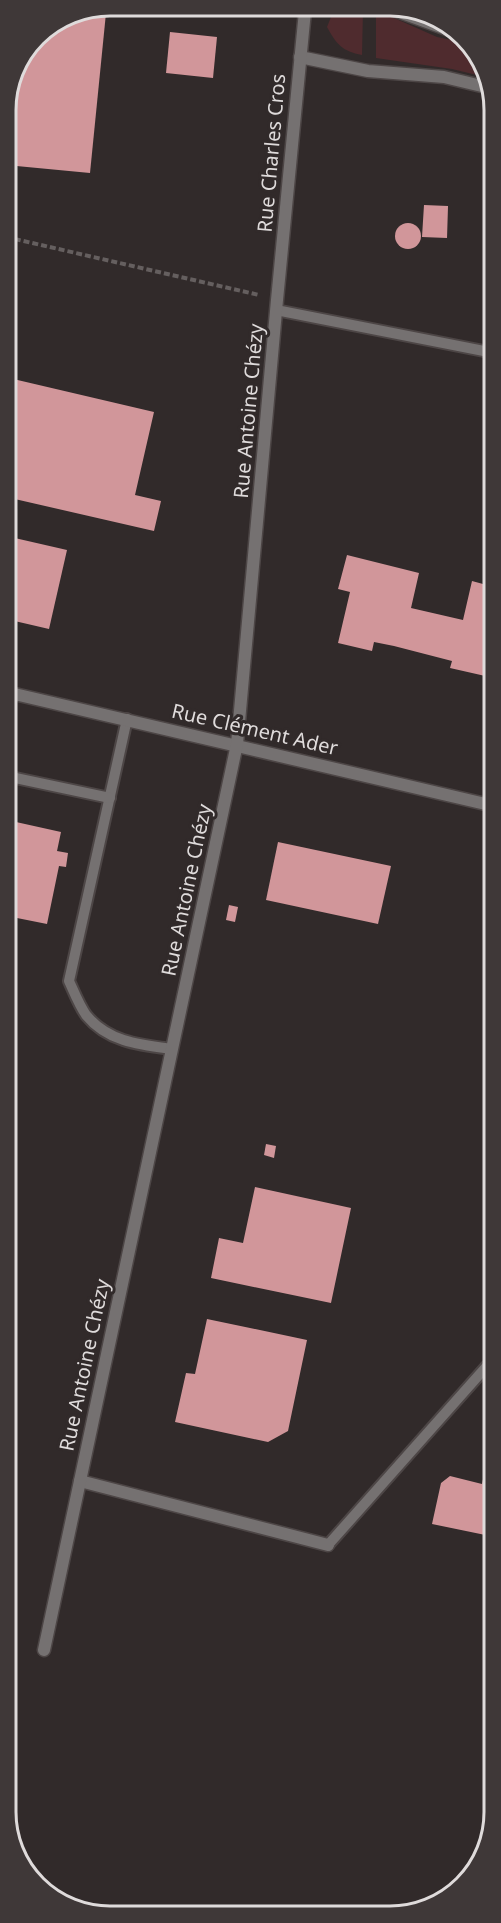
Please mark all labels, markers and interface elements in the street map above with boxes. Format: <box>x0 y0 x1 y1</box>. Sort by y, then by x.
street label: Rue Charles Cros <box>251 73 291 233</box>
street label: Rue Antoine Chézy <box>227 322 269 500</box>
street label: Rue Clément Ader <box>169 697 341 761</box>
street label: Rue Antoine Chézy <box>155 801 218 979</box>
street label: Rue Antoine Chézy <box>53 1276 116 1454</box>

